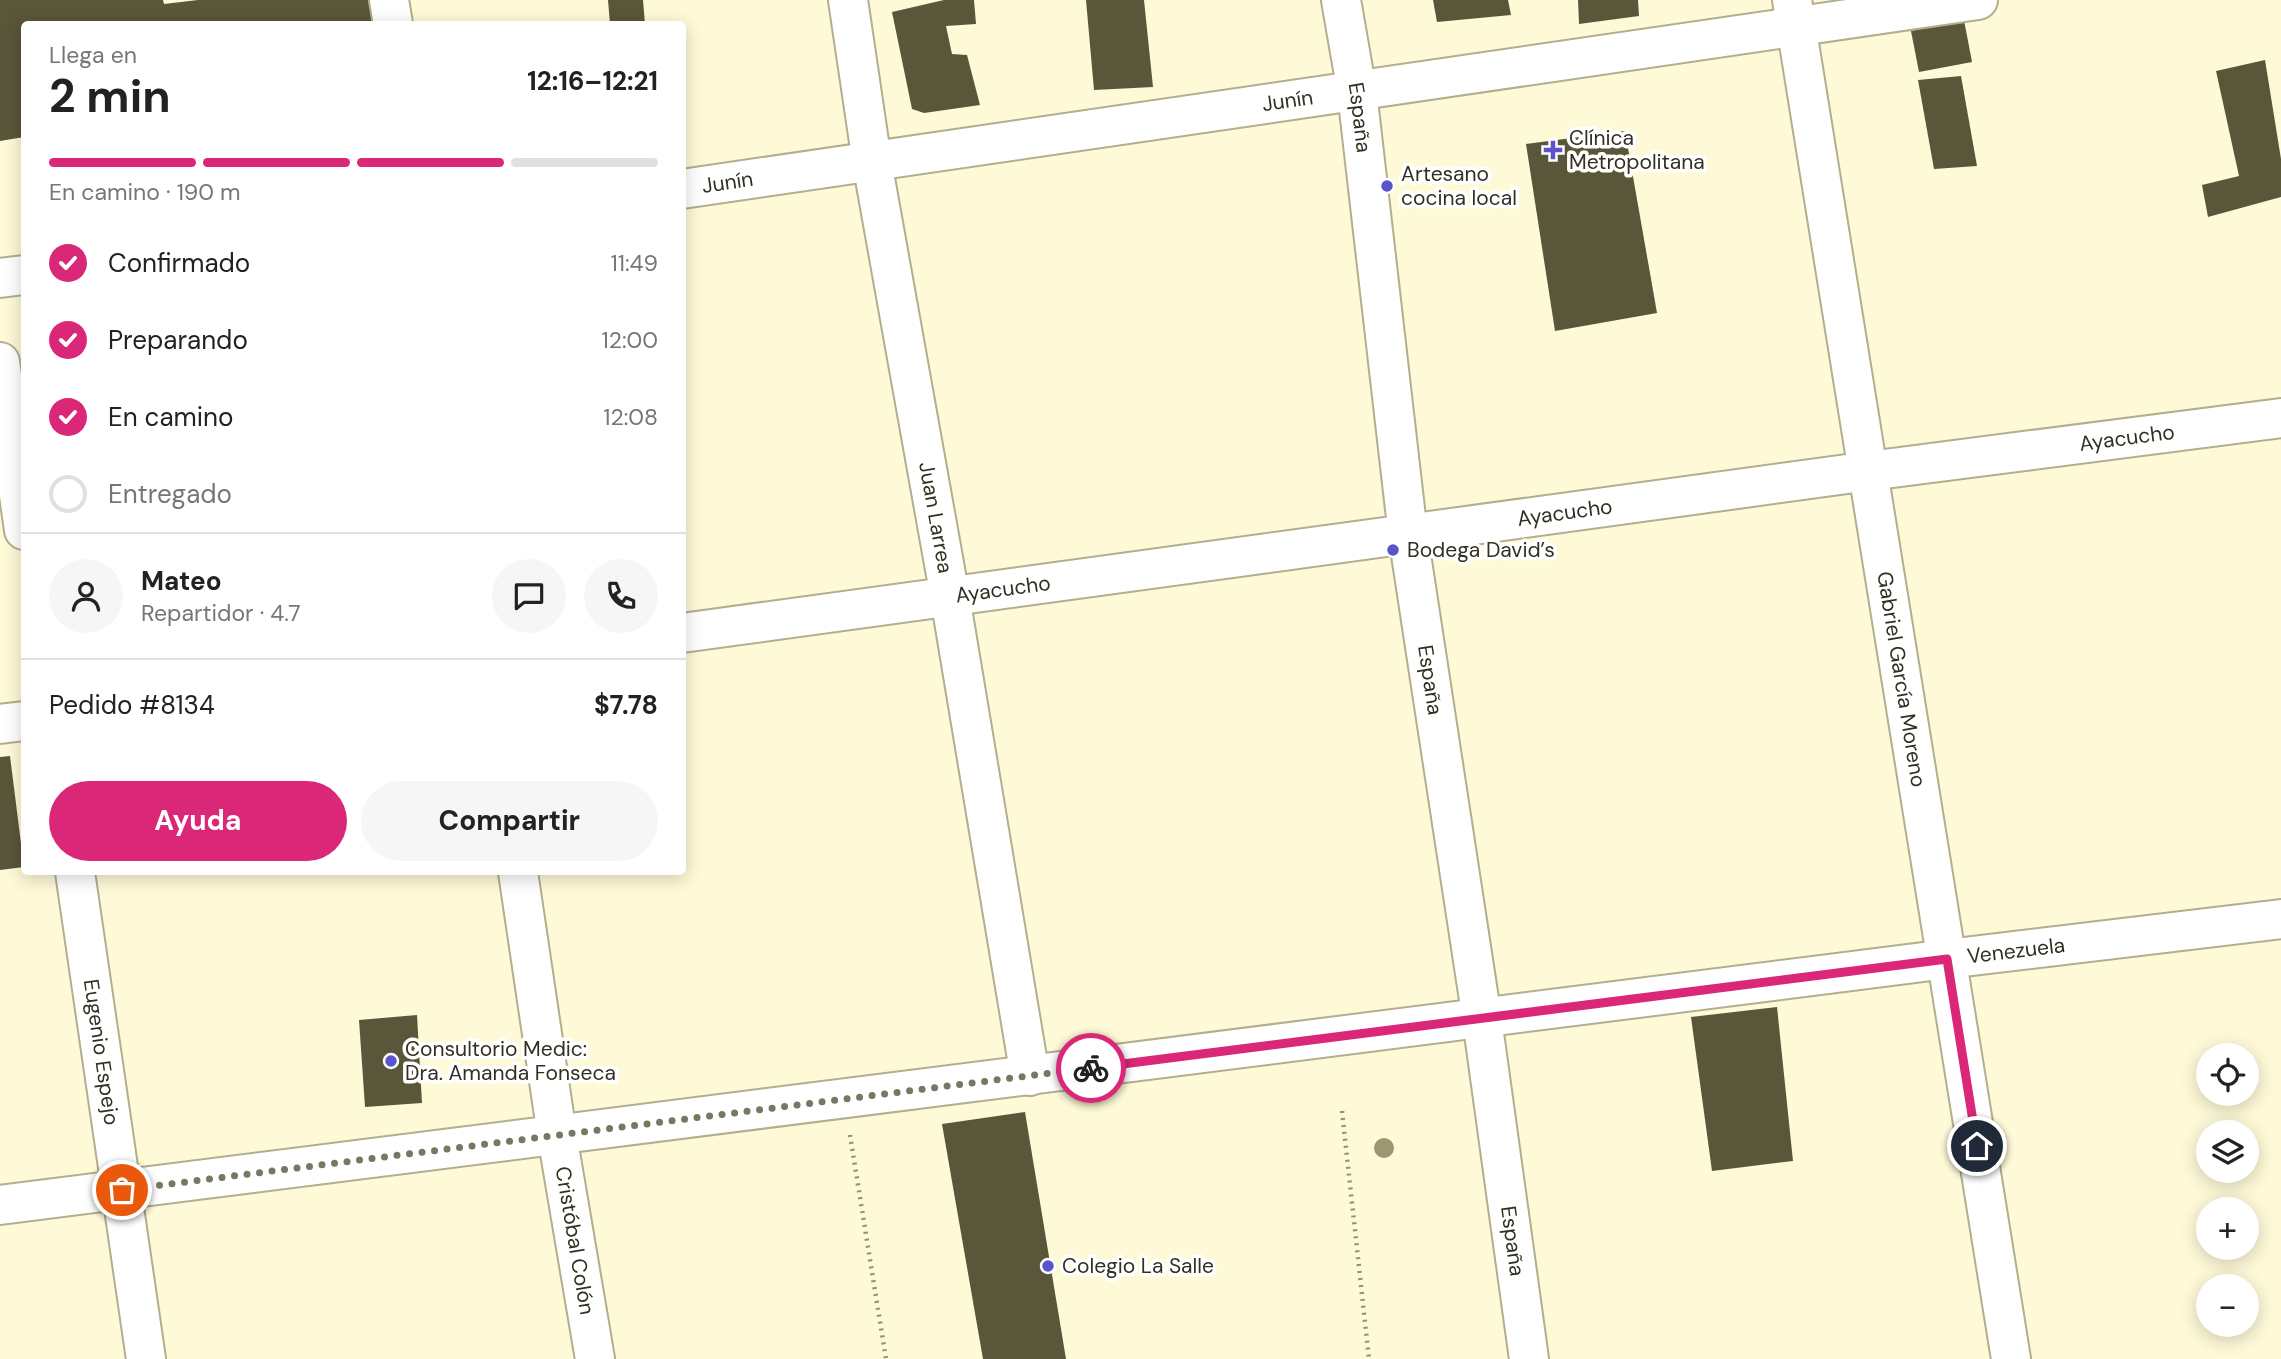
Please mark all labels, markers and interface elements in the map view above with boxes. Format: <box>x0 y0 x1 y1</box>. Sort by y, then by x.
text: Llega en <box>49 40 137 70</box>
text: 12:16–12:21 <box>527 64 658 98</box>
text: 2 min <box>49 66 171 126</box>
street label: España <box>1342 80 1378 154</box>
street label: Junín <box>1260 83 1315 118</box>
place label: Clínica Metropolitana <box>1569 124 1705 176</box>
marker: Clínica Metropolitana <box>1543 140 1563 160</box>
place label: Artesano cocina local <box>1401 160 1517 212</box>
street label: Junín <box>700 165 755 200</box>
text: En camino · 190 m <box>49 177 241 207</box>
marker: Artesano cocina local <box>1379 178 1395 194</box>
icon: check <box>49 244 87 282</box>
text: Confirmado <box>108 246 250 280</box>
text: 11:49 <box>611 248 658 278</box>
icon: check <box>49 321 87 359</box>
text: Preparando <box>108 323 248 357</box>
text: 12:00 <box>601 325 658 355</box>
icon: check <box>49 398 87 436</box>
text: En camino <box>108 400 233 434</box>
text: 12:08 <box>603 402 658 432</box>
street label: Ayacucho <box>2078 418 2176 458</box>
street label: Juan Larrea <box>912 460 959 576</box>
text: Entregado <box>108 477 232 511</box>
street label: Ayacucho <box>1515 492 1614 533</box>
place label: Bodega David’s <box>1407 536 1555 564</box>
marker: Bodega David’s <box>1385 542 1401 558</box>
button: person <box>49 559 123 633</box>
button: chat <box>492 559 566 633</box>
button: phone <box>584 559 658 633</box>
text: Mateo <box>141 564 222 598</box>
street label: Ayacucho <box>954 569 1052 610</box>
street label: Gabriel García Moreno <box>1870 569 1933 789</box>
text: Repartidor · 4.7 <box>141 598 300 628</box>
street label: España <box>1411 643 1449 717</box>
text: Pedido #8134 <box>49 688 215 722</box>
text: $7.78 <box>594 688 658 722</box>
button: Ayuda <box>49 781 347 861</box>
button: Compartir <box>361 781 658 861</box>
street label: Venezuela <box>1966 931 2067 970</box>
street label: Eugenio Espejo <box>77 977 126 1127</box>
courier <box>1056 1033 1126 1103</box>
place label: Consultorio Medic: Dra. Amanda Fonseca <box>405 1035 616 1087</box>
map controls <box>2196 1043 2259 1337</box>
button: locate <box>2196 1043 2259 1106</box>
icon: bike <box>1072 1049 1110 1087</box>
marker: Consultorio Medic: Dra. Amanda Fonseca <box>383 1053 399 1069</box>
pin <box>1947 1116 2007 1176</box>
button: layers <box>2196 1120 2259 1183</box>
icon: home <box>1958 1127 1996 1165</box>
pin <box>92 1160 152 1220</box>
street label: Cristóbal Colón <box>549 1164 601 1317</box>
icon: bag <box>103 1171 141 1209</box>
button: + <box>2196 1197 2259 1260</box>
street label: España <box>1494 1204 1531 1278</box>
place label: Colegio La Salle <box>1062 1252 1214 1280</box>
marker: Colegio La Salle <box>1040 1258 1056 1274</box>
button: − <box>2196 1274 2259 1337</box>

